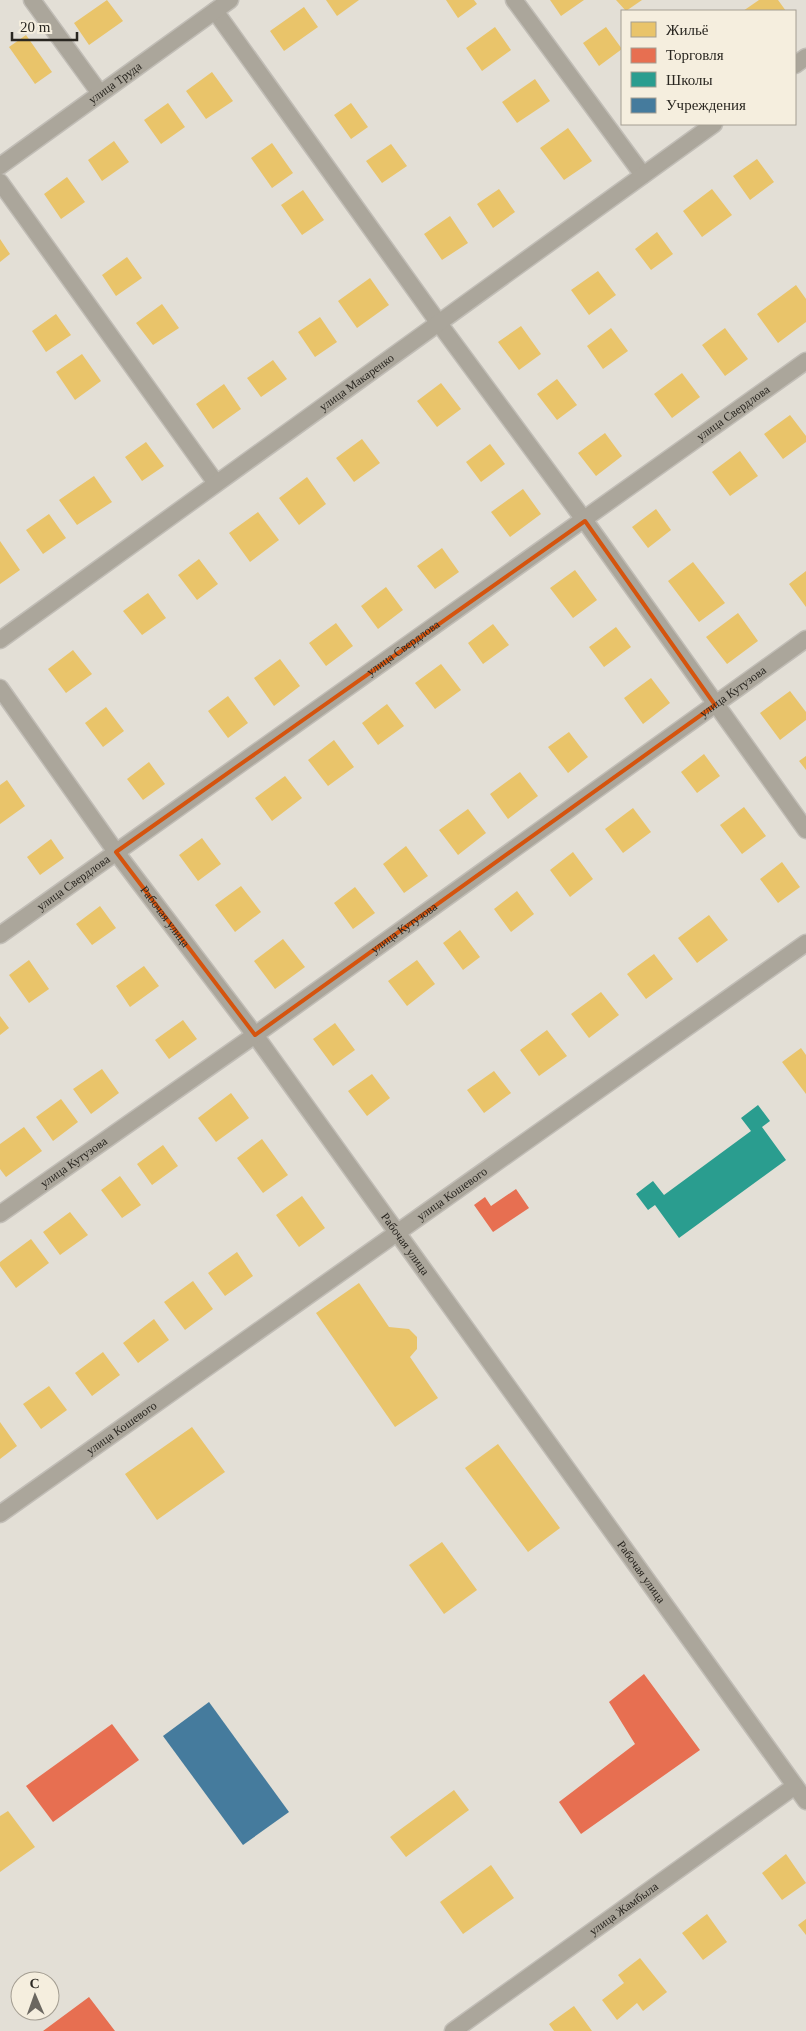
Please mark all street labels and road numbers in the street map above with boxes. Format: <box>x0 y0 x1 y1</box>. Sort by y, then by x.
street label: улица Труда <box>86 59 145 107</box>
street label: улица Макаренко <box>317 351 397 414</box>
street label: улица Свердлова <box>694 382 773 444</box>
street label: улица Свердлова <box>364 617 443 679</box>
street label: улица Кутузова <box>697 663 769 720</box>
street label: улица Свердлова <box>34 852 113 914</box>
street label: Рабочая улица <box>137 883 193 951</box>
street label: улица Кутузова <box>368 899 440 956</box>
street label: улица Кутузова <box>38 1134 110 1191</box>
street label: улица Кошевого <box>414 1164 490 1223</box>
street label: Рабочая улица <box>378 1210 433 1278</box>
street label: улица Кошевого <box>84 1398 159 1458</box>
street label: Рабочая улица <box>614 1538 669 1606</box>
street label: улица Жамбыла <box>586 1879 661 1938</box>

